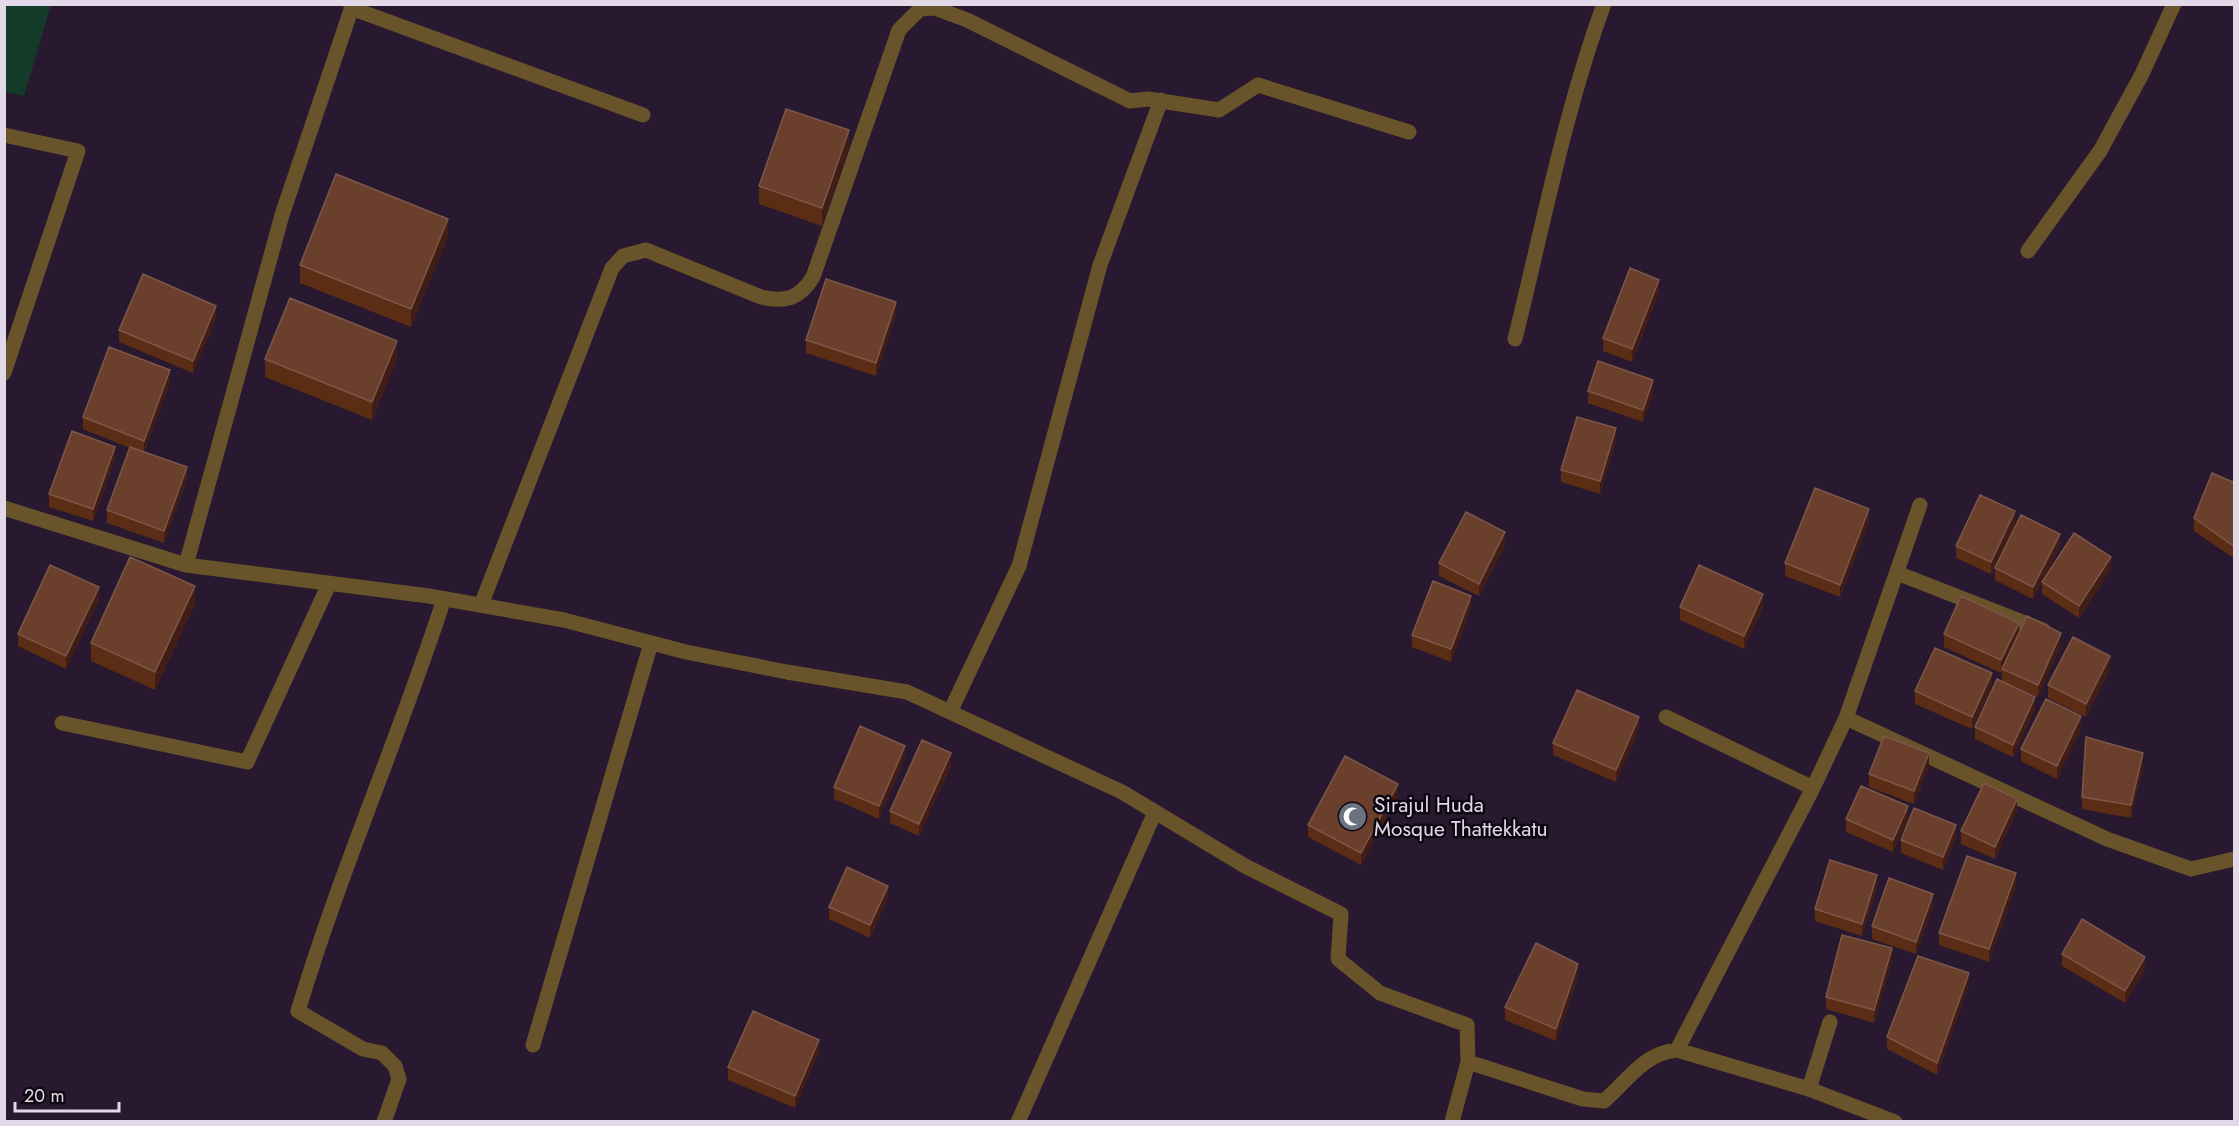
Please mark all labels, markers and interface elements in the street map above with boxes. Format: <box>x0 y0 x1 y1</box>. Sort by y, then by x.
place label: Sirajul Huda Mosque Thattekkatu <box>1374 790 1547 844</box>
mosque icon: Sirajul Huda Mosque Thattekkatu <box>1337 801 1369 833</box>
scale bar <box>15 1075 118 1113</box>
text: 20 m <box>24 1083 64 1109</box>

